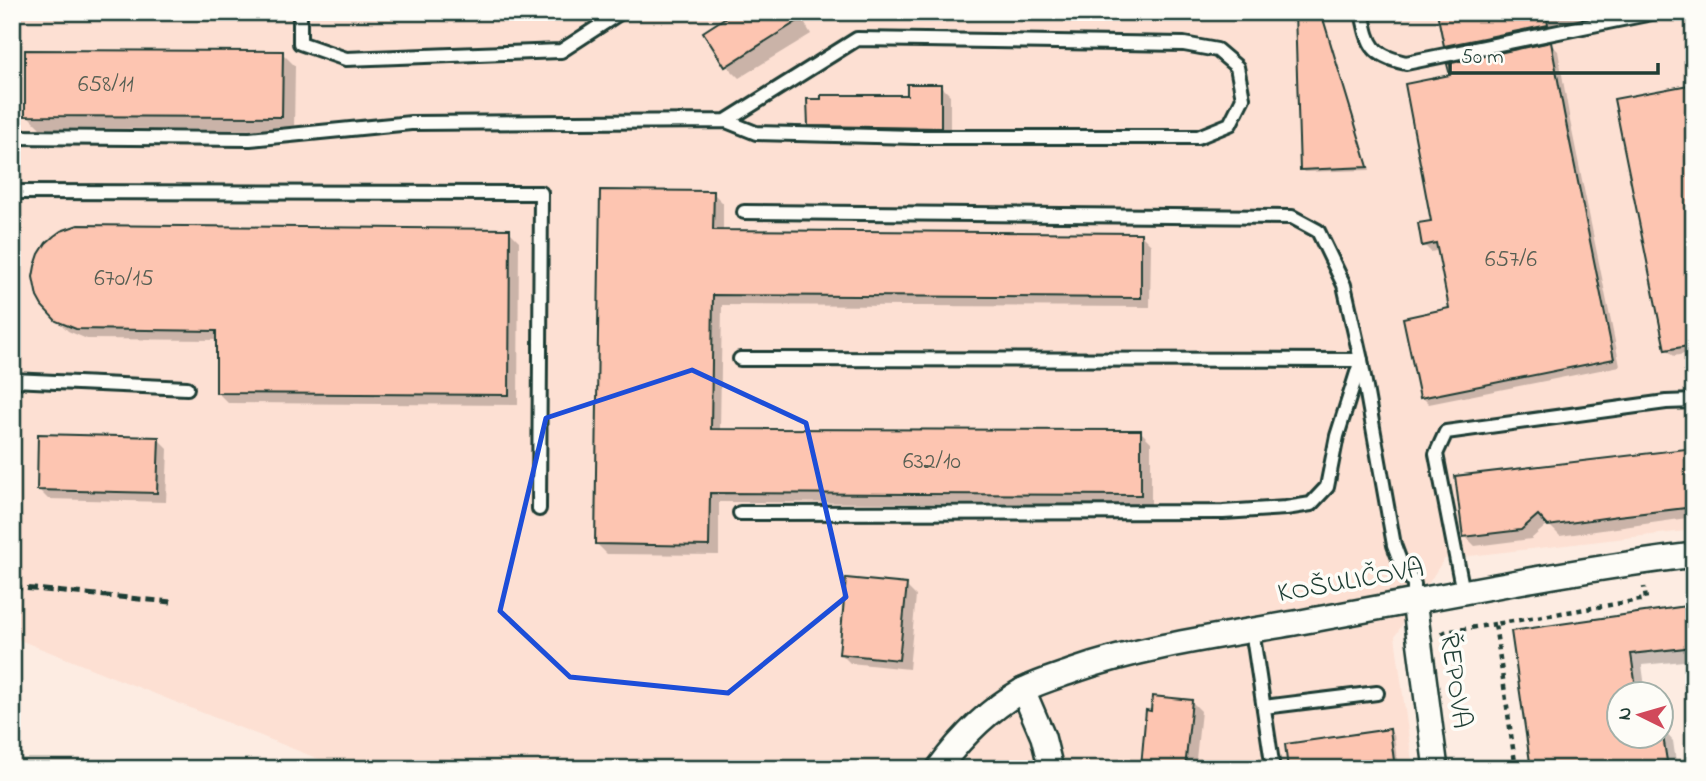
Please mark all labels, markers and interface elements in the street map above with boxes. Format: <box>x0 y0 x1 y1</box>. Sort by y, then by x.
scale bar <box>1450 32 1659 76</box>
text: 50 m <box>1461 43 1504 73</box>
house number: 658/11 <box>78 68 134 103</box>
house number: 657/6 <box>1485 243 1538 278</box>
house number: 670/15 <box>94 262 154 297</box>
house number: 632/10 <box>903 445 961 480</box>
street label: KOŠULIČOVA <box>1275 549 1427 615</box>
street label: ŘEPOVA <box>1427 631 1481 731</box>
north arrow <box>1604 680 1674 750</box>
text: N <box>1612 706 1640 721</box>

